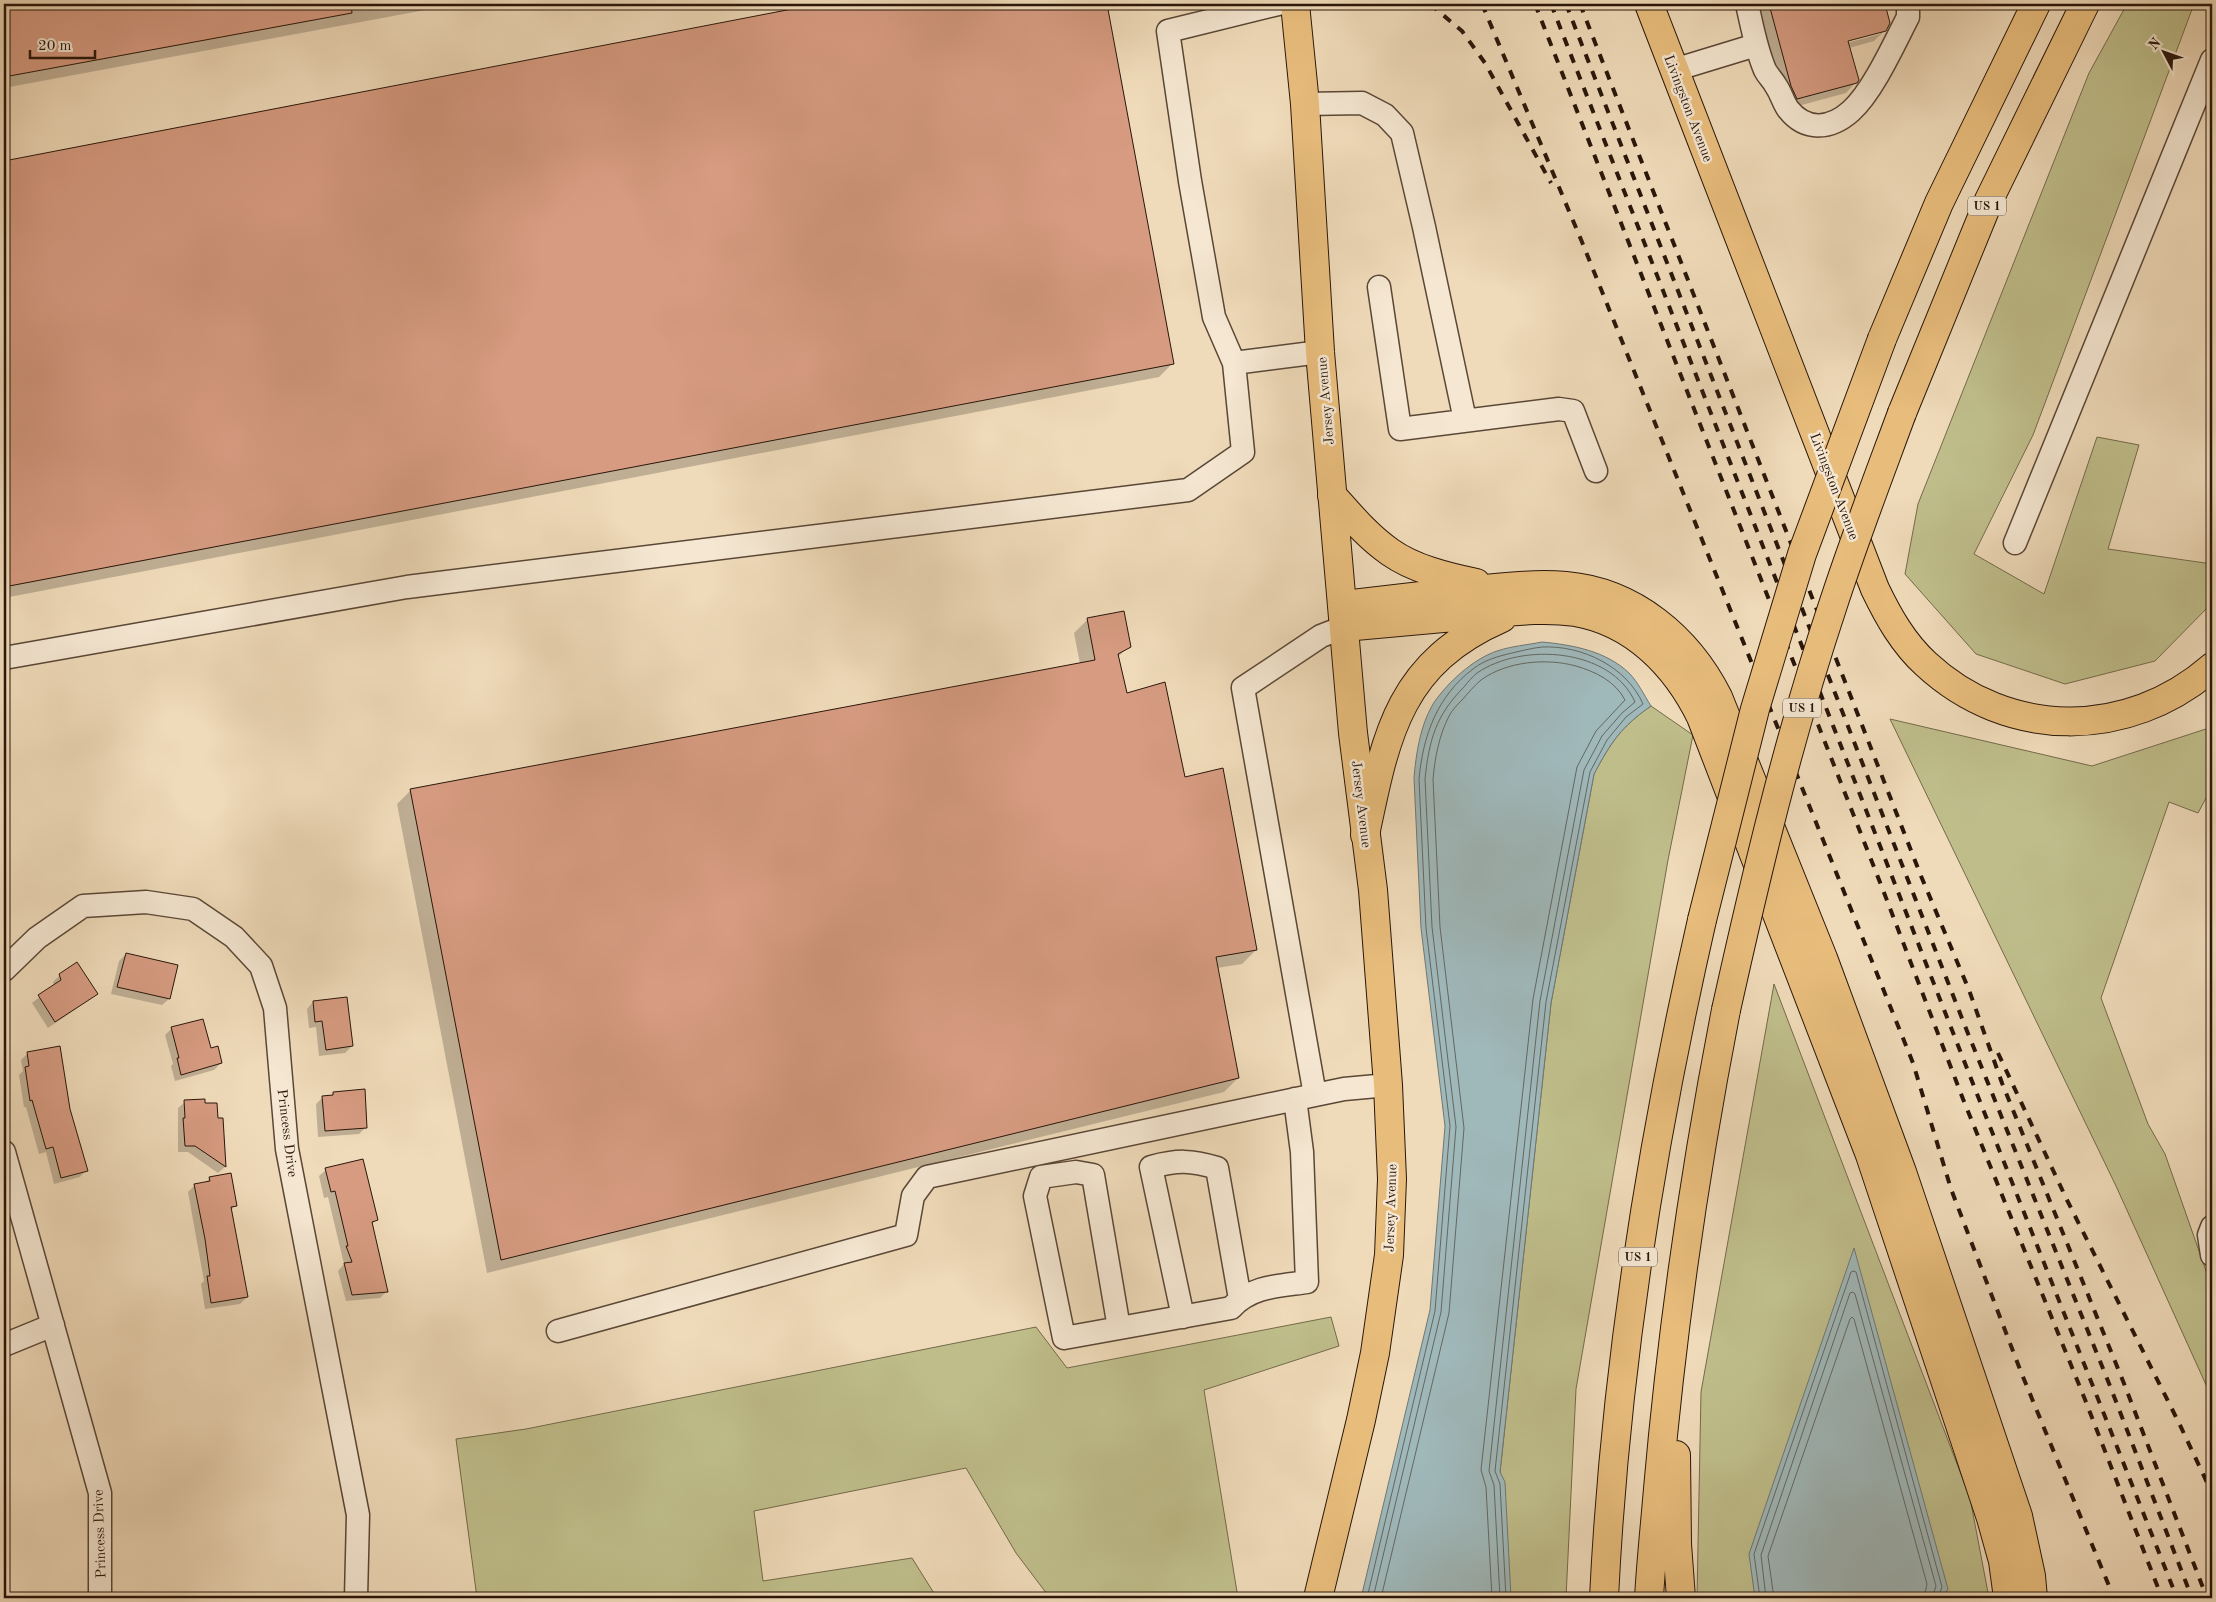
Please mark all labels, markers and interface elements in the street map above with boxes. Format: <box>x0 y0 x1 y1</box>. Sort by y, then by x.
scale bar <box>30 28 95 60</box>
north arrow <box>2138 28 2188 78</box>
text: N <box>2146 35 2164 53</box>
text: 20 m <box>38 39 72 54</box>
street label: Livingston Avenue <box>1661 53 1715 164</box>
road number: US 1 <box>1968 197 2006 216</box>
street label: Jersey Avenue <box>1315 356 1337 445</box>
street label: Livingston Avenue <box>1807 431 1861 542</box>
road number: US 1 <box>1783 698 1821 718</box>
street label: Jersey Avenue <box>1349 760 1373 849</box>
street label: Princess Drive <box>275 1088 299 1178</box>
street label: Jersey Avenue <box>1382 1164 1400 1252</box>
road number: US 1 <box>1619 1248 1657 1266</box>
street label: Princess Drive <box>91 1489 109 1579</box>

